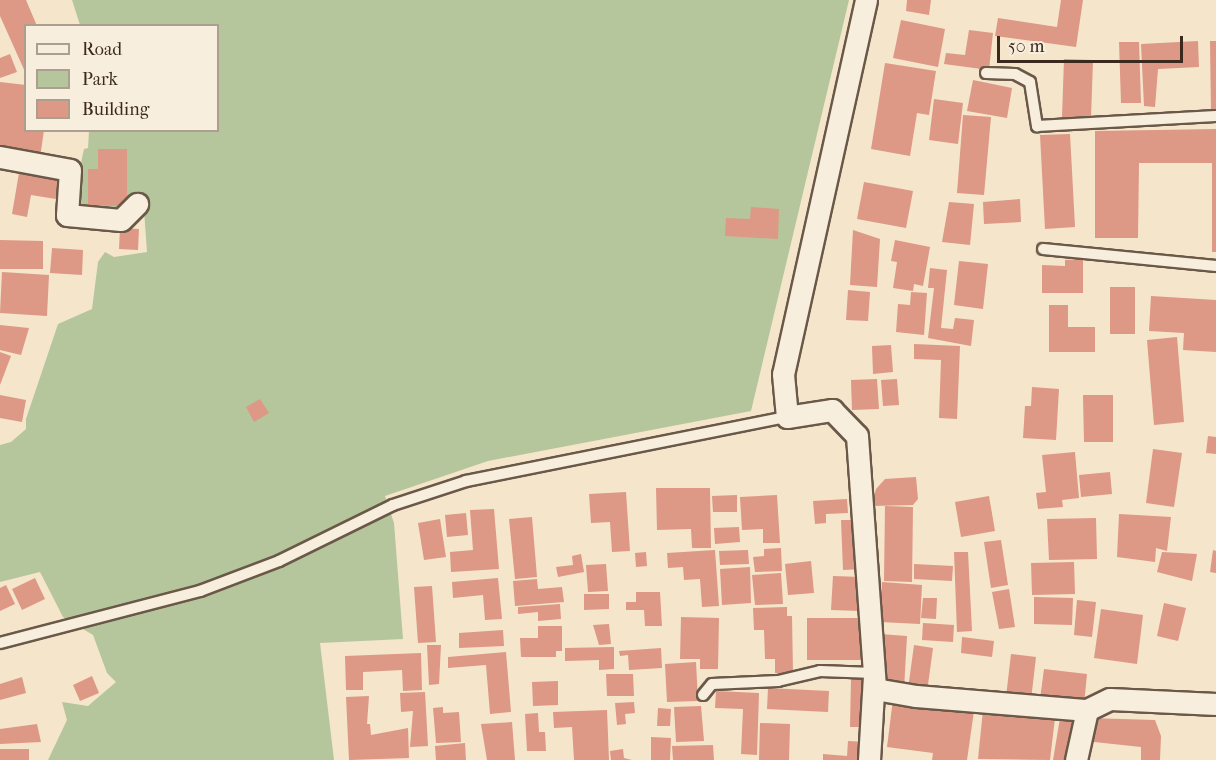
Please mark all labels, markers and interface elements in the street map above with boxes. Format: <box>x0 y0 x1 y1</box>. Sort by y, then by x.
legend <box>24 24 219 132</box>
scale bar <box>1000 24 1186 62</box>
text: 50 m <box>1008 36 1044 57</box>
text: Road <box>82 39 122 60</box>
text: Park <box>82 69 118 90</box>
text: Building <box>82 99 149 120</box>

